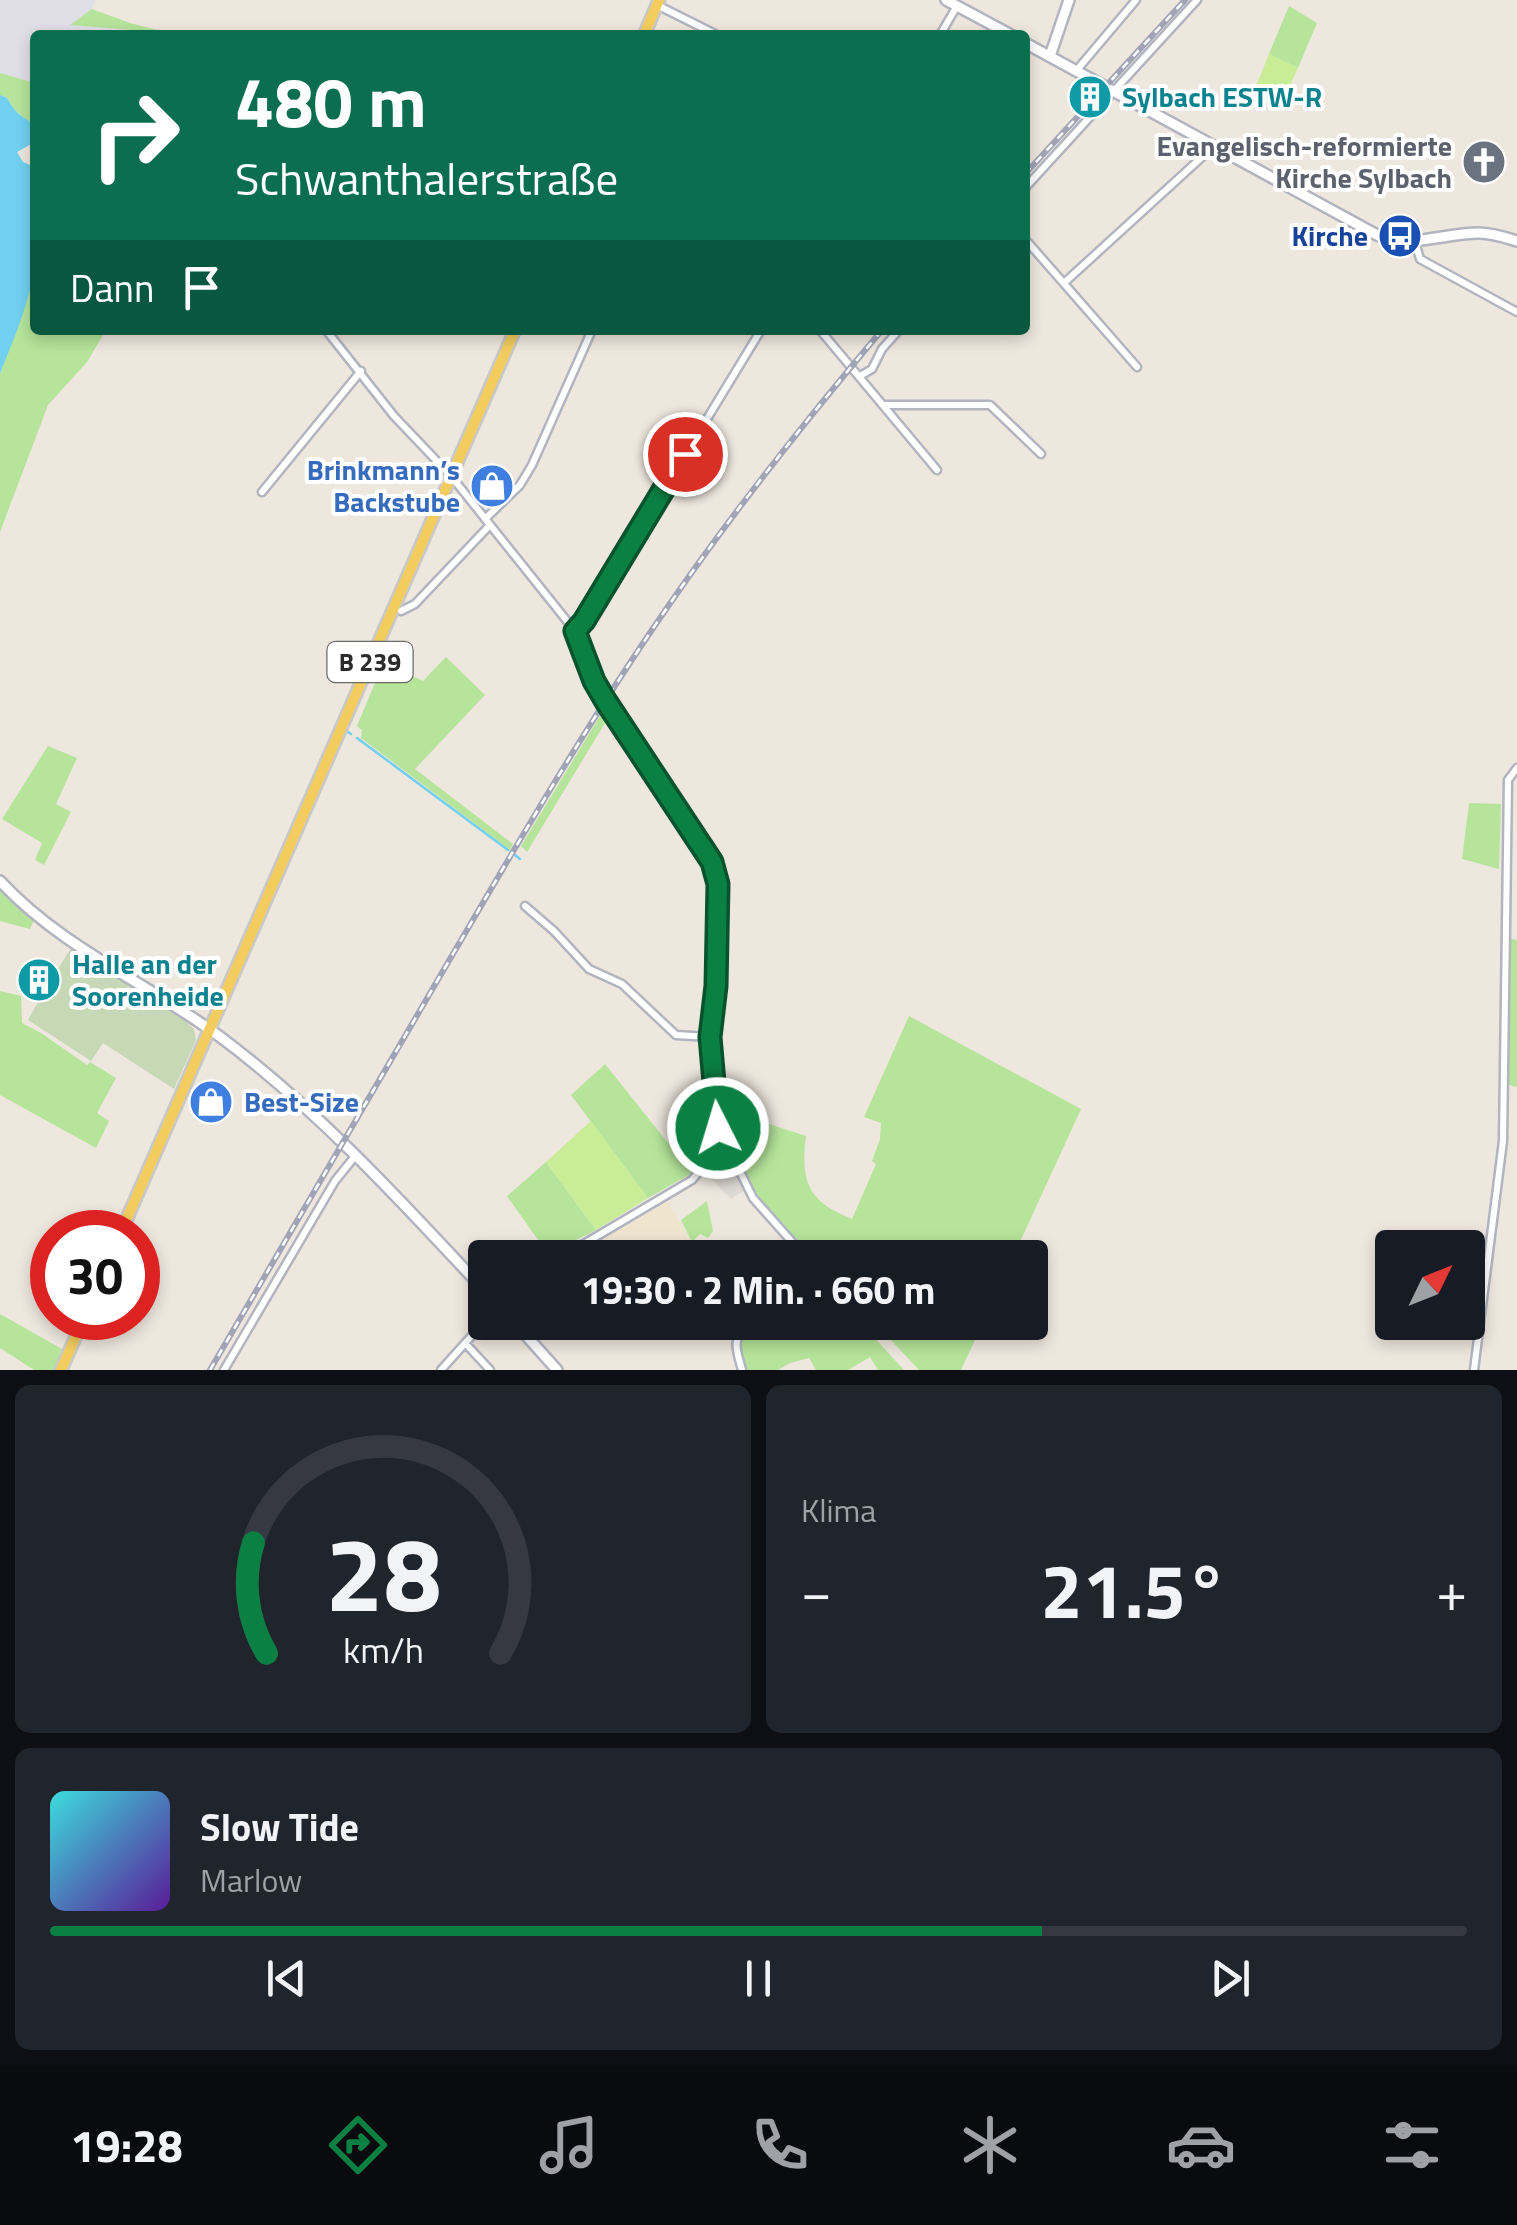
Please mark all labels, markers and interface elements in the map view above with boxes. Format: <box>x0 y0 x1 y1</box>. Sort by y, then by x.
text: 480 m <box>235 48 427 154</box>
icon: right <box>70 70 200 200</box>
building icon: Sylbach ESTW-R <box>1067 74 1113 120</box>
place label: Sylbach ESTW-R <box>1122 75 1322 118</box>
place label: Evangelisch-reformierte Kirche Sylbach <box>1157 124 1452 199</box>
church icon: Evangelisch-reformierte Kirche Sylbach <box>1461 139 1507 185</box>
text: Schwanthalerstraße <box>235 144 618 212</box>
bus stop icon: Kirche <box>1377 213 1423 259</box>
place label: Kirche <box>1292 214 1368 257</box>
text: Dann <box>70 259 154 317</box>
icon: arrive <box>174 260 229 315</box>
pin <box>643 412 728 497</box>
icon: arrive <box>658 427 713 482</box>
place label: Brinkmann’s Backstube <box>307 448 460 523</box>
shop icon: Brinkmann’s Backstube <box>469 463 515 509</box>
road number: B 239 <box>328 642 412 682</box>
place label: Halle an der Soorenheide <box>72 942 224 1017</box>
building icon: Halle an der Soorenheide <box>16 957 62 1003</box>
position arrow <box>666 1076 770 1180</box>
shop icon: Best-Size <box>188 1079 234 1125</box>
place label: Best-Size <box>244 1080 359 1123</box>
speed limit sign: 30 <box>30 1210 160 1340</box>
north arrow <box>1375 1230 1485 1340</box>
map controls <box>1375 1230 1485 1340</box>
text: 19:30 · 2 Min. · 660 m <box>581 1261 935 1319</box>
text: Klima <box>801 1486 876 1534</box>
text: 28 <box>325 1493 441 1651</box>
text: 21.5° <box>1040 1533 1228 1647</box>
text: − <box>801 1549 832 1632</box>
text: + <box>1436 1549 1467 1632</box>
text: km/h <box>343 1622 423 1677</box>
text: Slow Tide <box>200 1798 359 1856</box>
text: Marlow <box>200 1856 303 1904</box>
icon: previous <box>259 1951 314 2006</box>
icon: pause <box>731 1951 786 2006</box>
icon: next <box>1203 1951 1258 2006</box>
icon: directions <box>323 2110 393 2180</box>
icon: music <box>534 2110 604 2180</box>
icon: phone <box>745 2110 815 2180</box>
icon: climate <box>955 2110 1025 2180</box>
icon: car <box>1166 2110 1236 2180</box>
icon: filters <box>1377 2110 1447 2180</box>
text: 19:28 <box>70 2111 183 2179</box>

